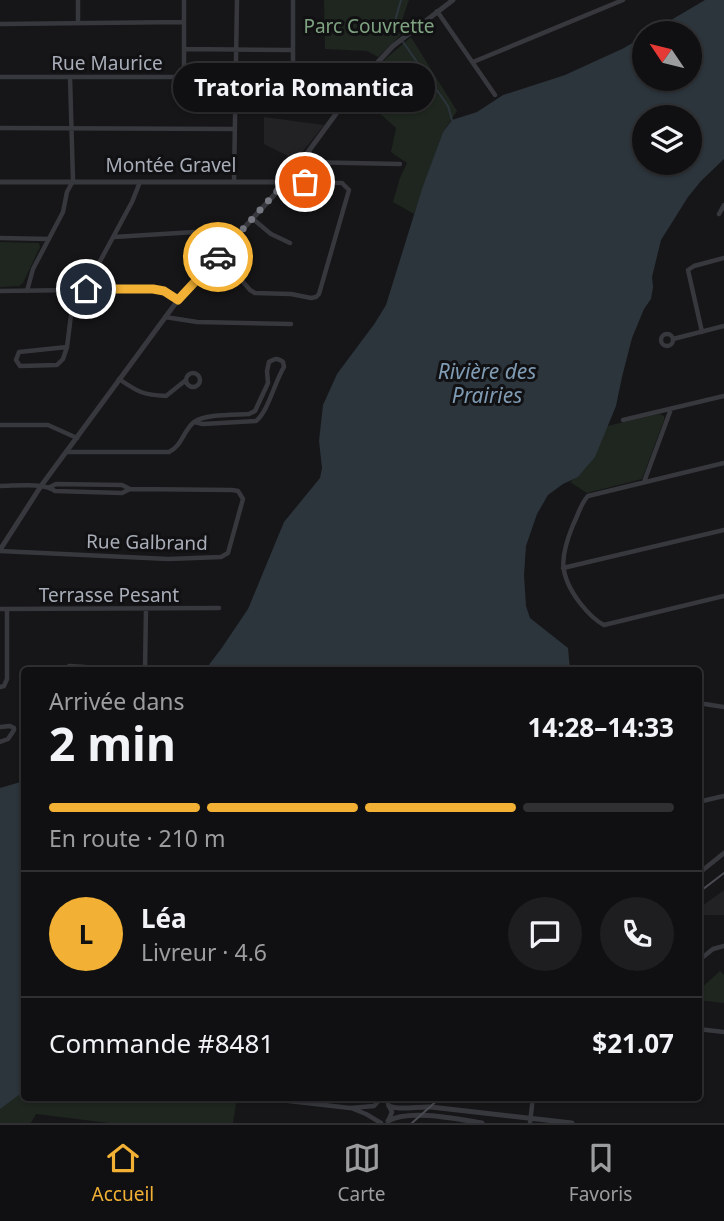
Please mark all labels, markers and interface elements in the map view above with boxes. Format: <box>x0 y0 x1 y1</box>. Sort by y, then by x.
park label: Parc Couvrette <box>303 13 435 39</box>
north arrow <box>632 21 702 91</box>
map controls <box>632 21 702 175</box>
street label: Rue Maurice <box>51 50 163 76</box>
callout: Tratoria Romantica <box>174 63 436 112</box>
text: Tratoria Romantica <box>194 71 414 103</box>
button: layers <box>632 105 702 175</box>
street label: Montée Gravel <box>106 152 236 178</box>
pin <box>275 152 335 212</box>
icon: bag <box>286 163 324 201</box>
courier <box>183 222 253 292</box>
icon: car <box>199 238 237 276</box>
pin <box>56 259 116 319</box>
icon: home <box>67 270 105 308</box>
water label: Rivière des Prairies <box>438 357 536 409</box>
street label: Rue Galbrand <box>86 528 208 556</box>
street label: Terrasse Pesant <box>39 582 179 608</box>
text: Arrivée dans <box>49 685 185 717</box>
text: 14:28–14:33 <box>527 709 674 745</box>
text: 2 min <box>49 712 176 774</box>
text: En route · 210 m <box>49 822 226 854</box>
button: chat <box>508 897 582 971</box>
button: phone <box>600 897 674 971</box>
text: Léa <box>141 900 187 936</box>
text: L <box>79 916 93 952</box>
text: Livreur · 4.6 <box>141 936 267 968</box>
text: Commande #8481 <box>49 1025 274 1061</box>
text: $21.07 <box>592 1025 674 1061</box>
tab: Accueil <box>92 1139 154 1207</box>
tab: Carte <box>338 1139 386 1207</box>
tab: Favoris <box>569 1139 632 1207</box>

